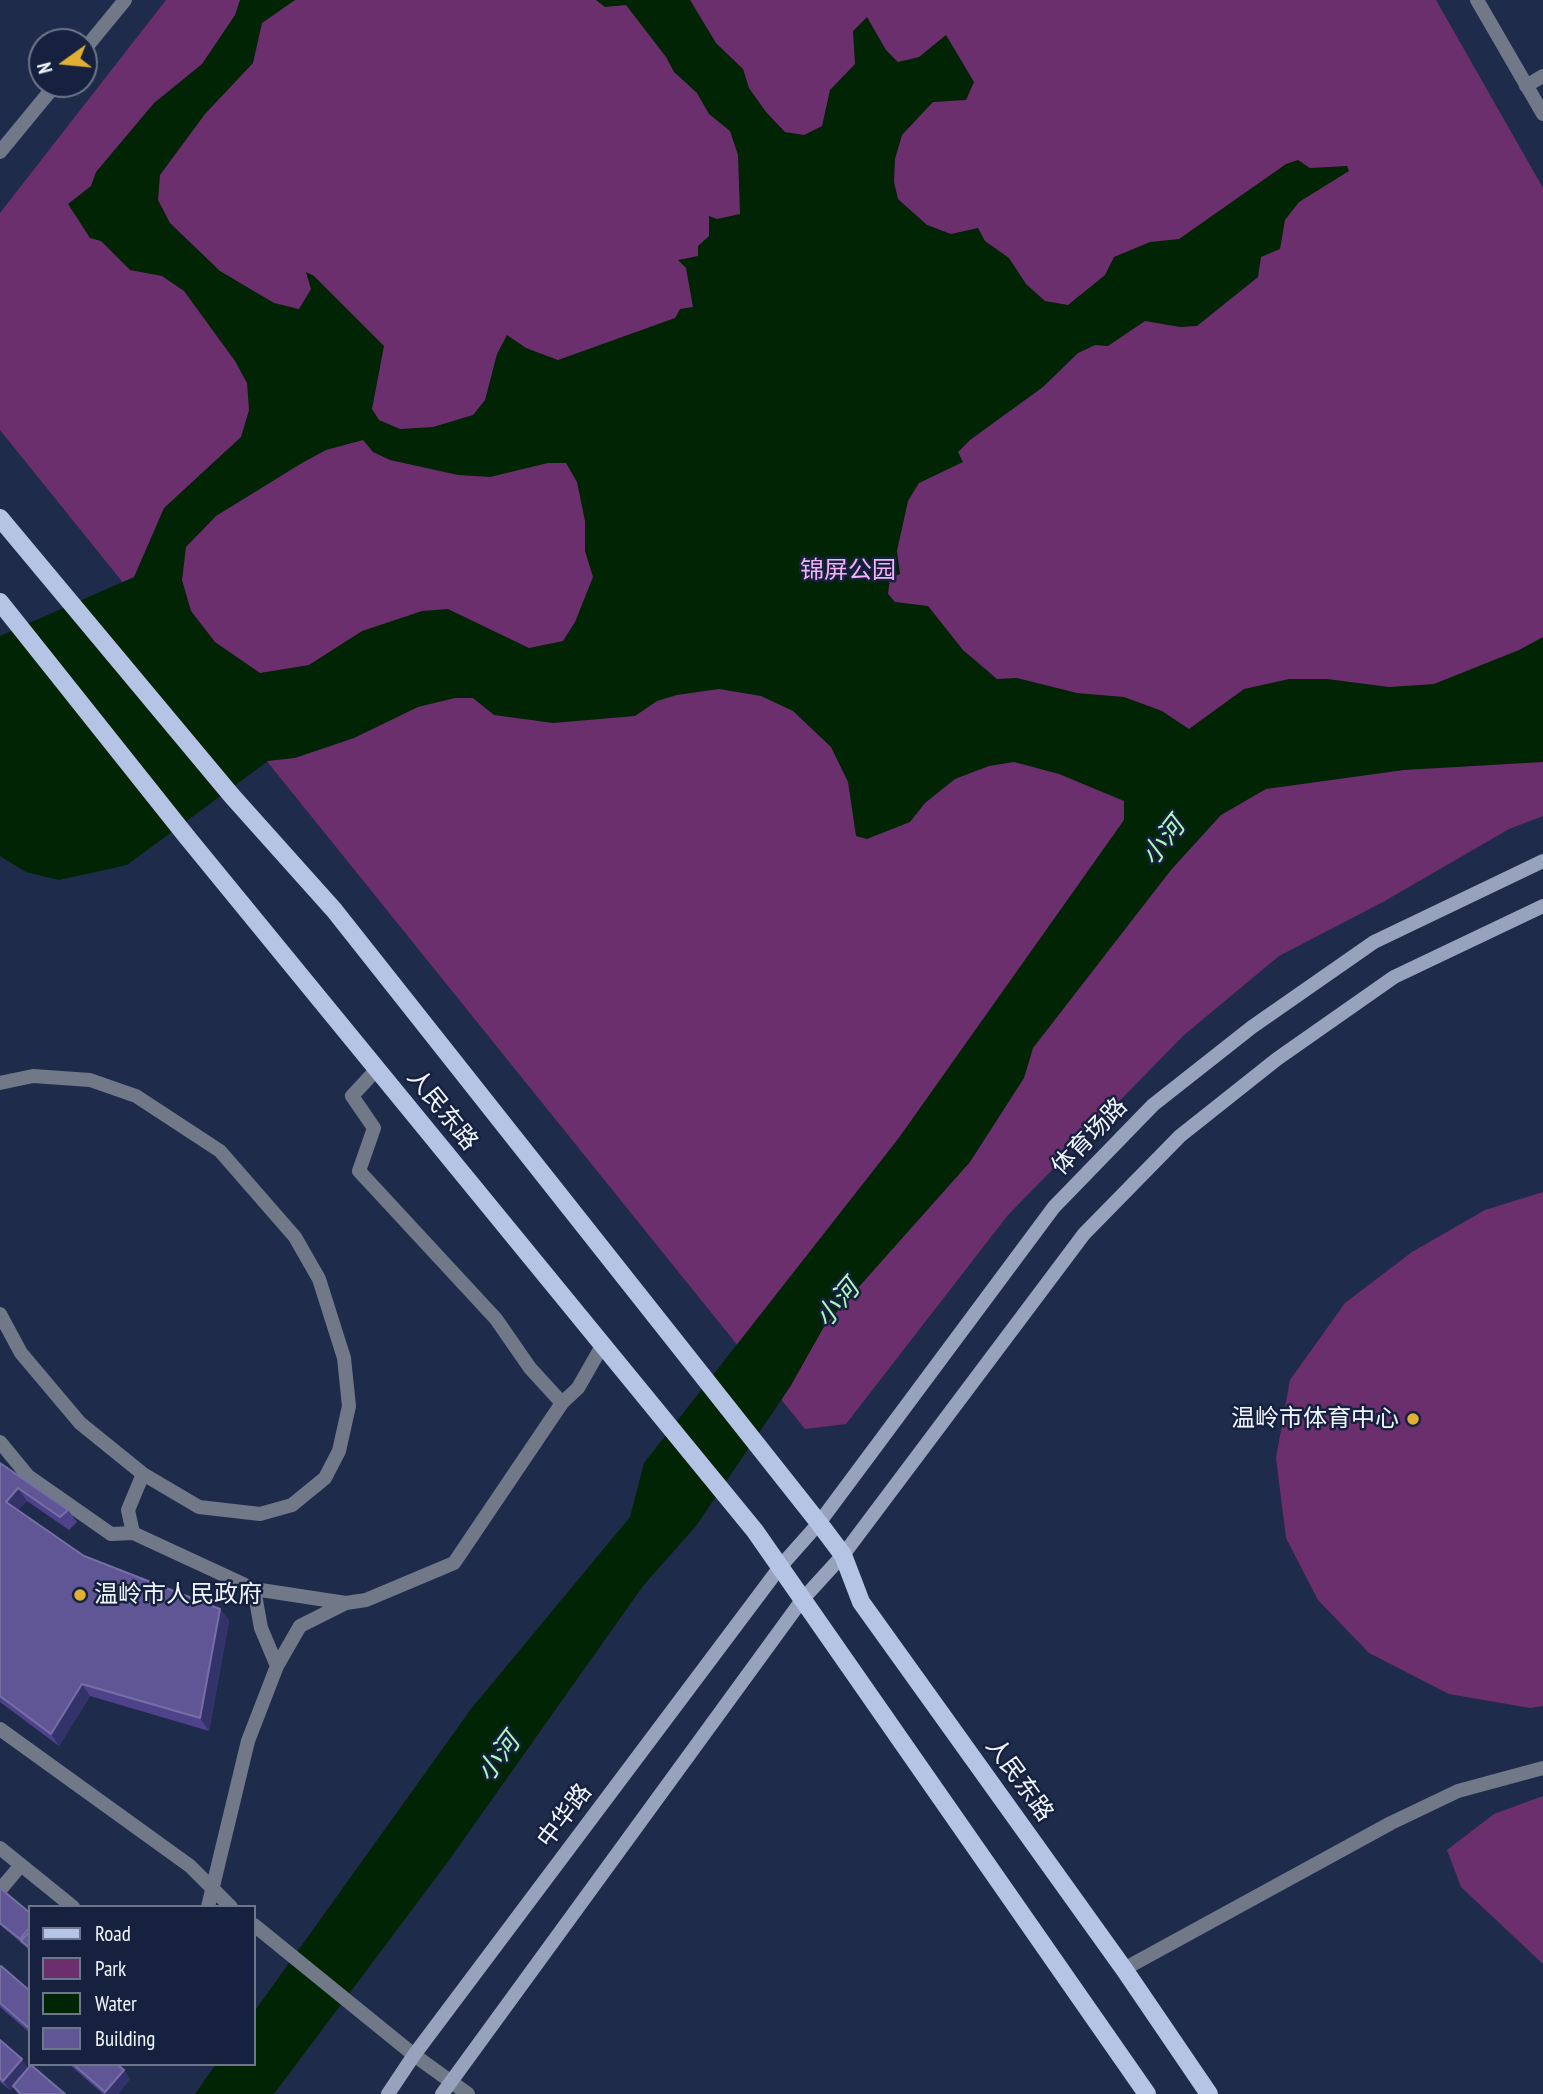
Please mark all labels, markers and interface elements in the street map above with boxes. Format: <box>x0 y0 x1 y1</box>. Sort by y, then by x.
north arrow <box>28 28 98 98</box>
text: N <box>32 60 58 76</box>
park label: 锦屏公园 <box>800 557 896 585</box>
water label: 小河 <box>1136 812 1192 872</box>
street label: 人民东路 <box>401 1064 483 1156</box>
street label: 体育场路 <box>1046 1092 1134 1182</box>
water label: 小河 <box>809 1274 867 1334</box>
place label: 温岭市体育中心 <box>1231 1405 1399 1433</box>
marker: 温岭市体育中心 <box>1405 1411 1421 1427</box>
place label: 温岭市人民政府 <box>94 1581 262 1609</box>
marker: 温岭市人民政府 <box>72 1587 88 1603</box>
water label: 小河 <box>471 1728 527 1788</box>
street label: 人民东路 <box>979 1733 1059 1827</box>
street label: 中华路 <box>532 1779 598 1853</box>
legend <box>28 1905 256 2066</box>
text: Road <box>95 1920 131 1947</box>
text: Park <box>95 1955 126 1982</box>
text: Water <box>95 1990 137 2017</box>
text: Building <box>95 2025 155 2052</box>

